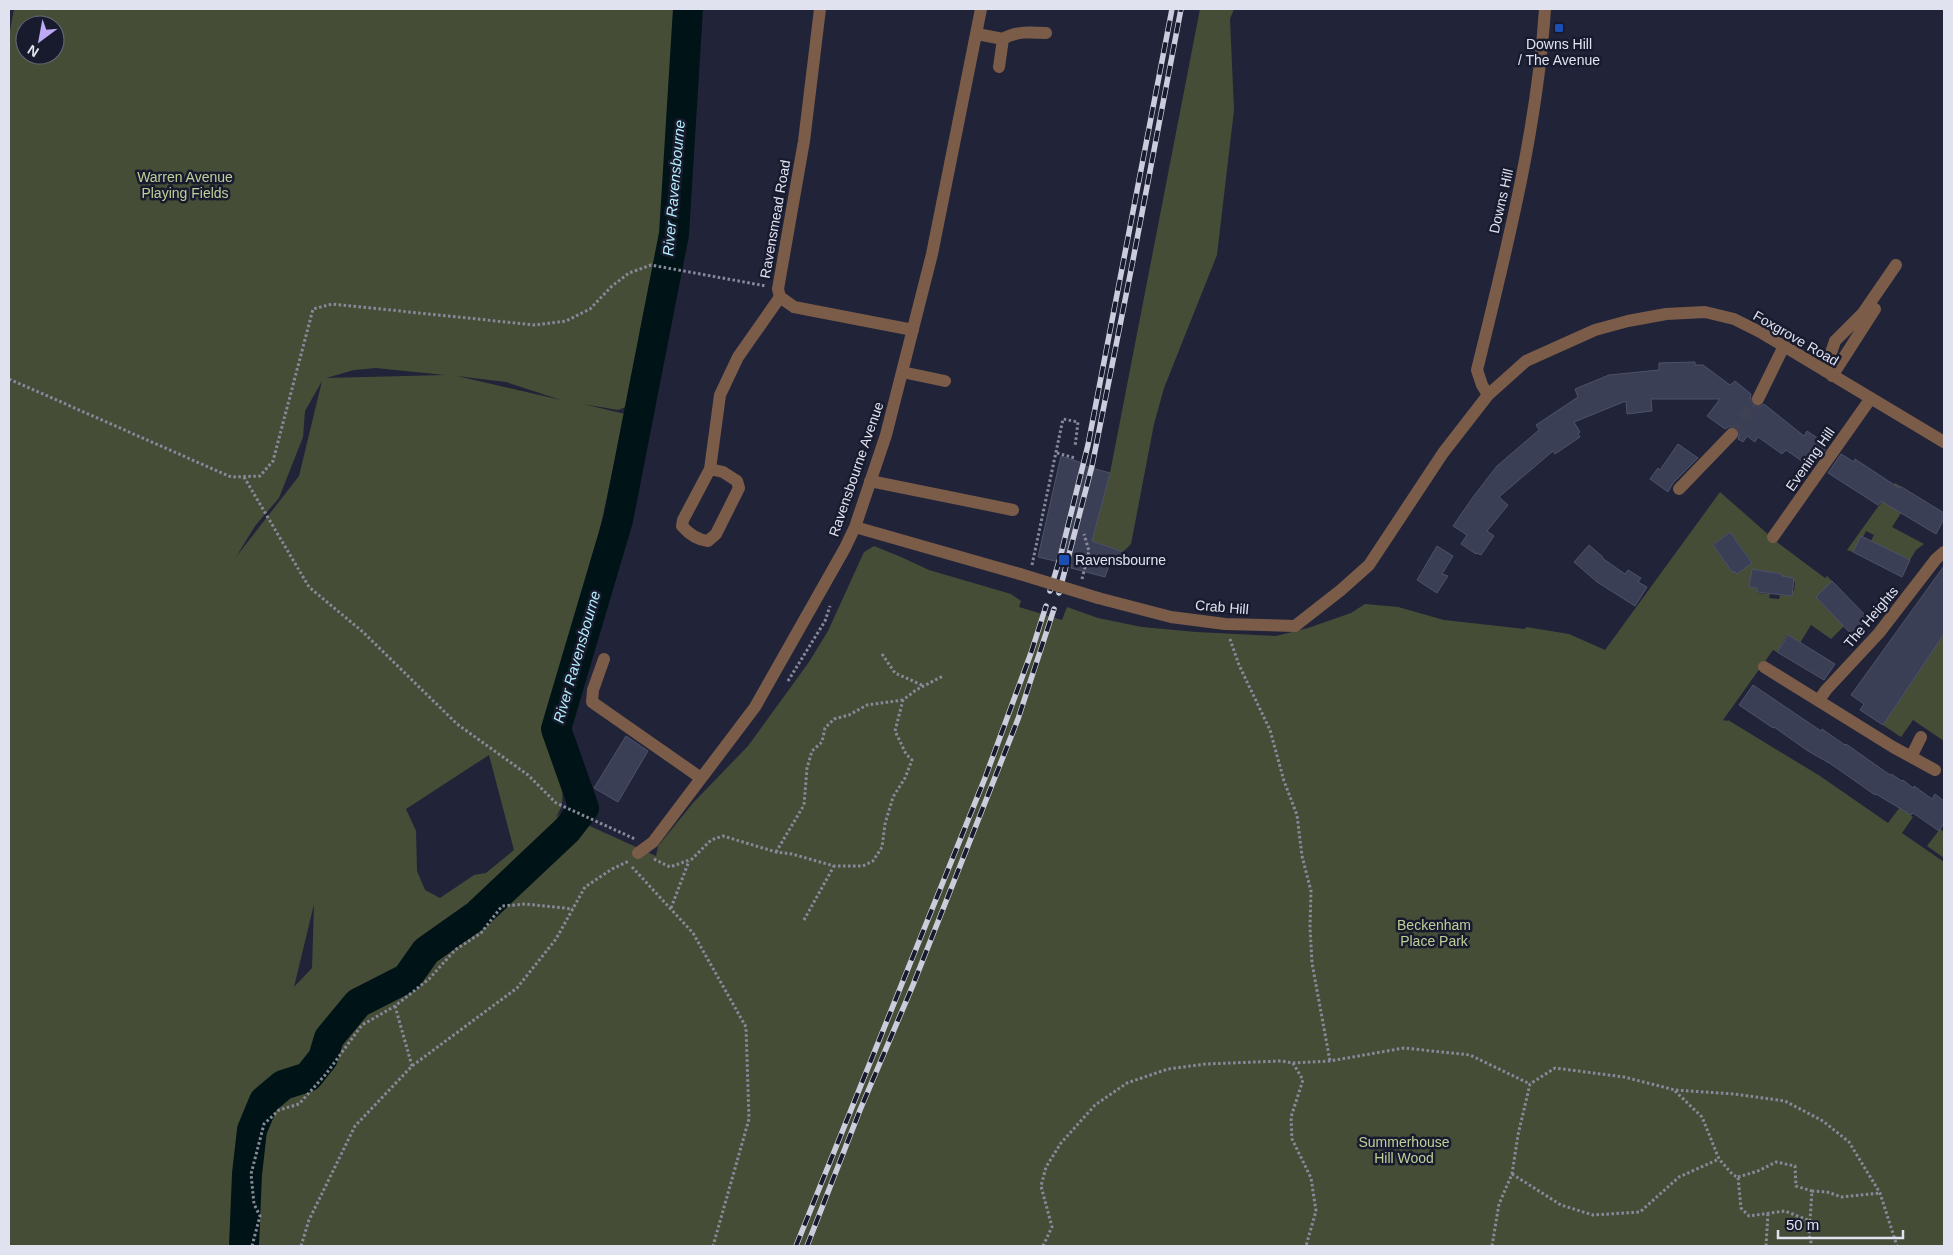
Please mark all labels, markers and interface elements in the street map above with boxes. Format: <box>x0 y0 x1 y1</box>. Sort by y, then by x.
north arrow <box>15 15 65 65</box>
marker: Downs Hill / The Avenue <box>1553 22 1565 34</box>
place label: Downs Hill / The Avenue <box>1518 36 1600 68</box>
text: N <box>25 42 42 60</box>
water label: River Ravensbourne <box>659 119 688 257</box>
street label: Ravensmead Road <box>757 159 793 279</box>
street label: Downs Hill <box>1486 167 1516 235</box>
park label: Warren Avenue Playing Fields <box>137 169 233 201</box>
street label: Foxgrove Road <box>1751 307 1841 369</box>
street label: Ravensbourne Avenue <box>825 399 887 538</box>
street label: Evening Hill <box>1782 424 1838 494</box>
place label: Ravensbourne <box>1075 552 1166 568</box>
marker: Ravensbourne <box>1057 553 1071 567</box>
street label: The Heights <box>1841 583 1901 651</box>
water label: River Ravensbourne <box>550 589 604 725</box>
street label: Crab Hill <box>1195 597 1249 617</box>
park label: Beckenham Place Park <box>1397 917 1471 949</box>
park label: Summerhouse Hill Wood <box>1358 1134 1450 1166</box>
scale bar <box>1778 1208 1903 1240</box>
text: 50 m <box>1786 1216 1819 1233</box>

